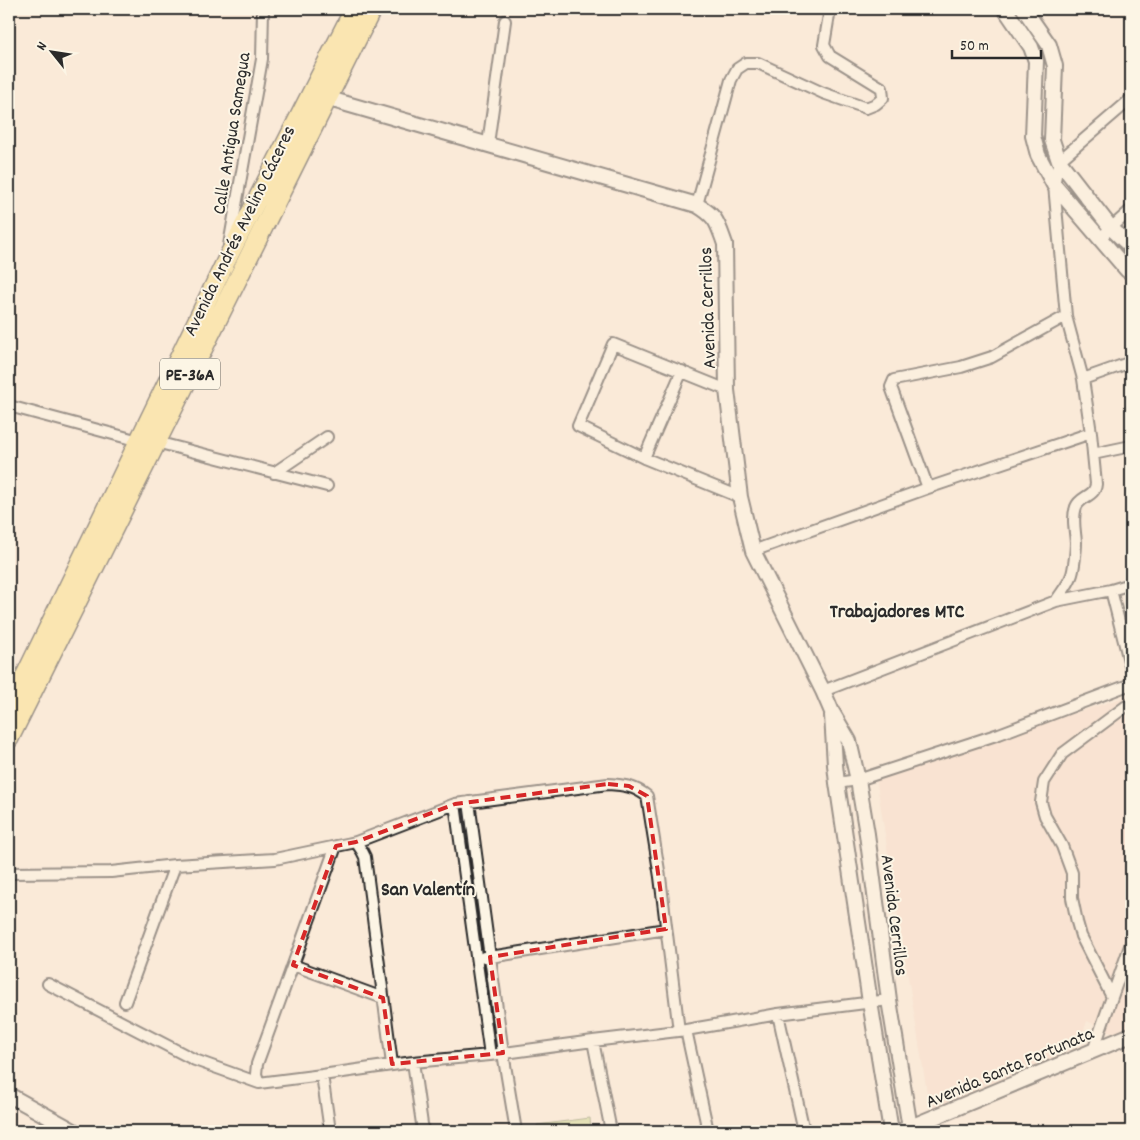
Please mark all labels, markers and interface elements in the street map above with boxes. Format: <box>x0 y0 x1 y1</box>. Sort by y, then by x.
north arrow <box>28 28 78 78</box>
scale bar <box>952 28 1041 60</box>
text: 50 m <box>960 36 989 58</box>
text: N <box>32 38 53 54</box>
street label: Calle Antigua Samegua <box>207 50 260 216</box>
street label: Avenida Andrés Avelino Cáceres <box>178 122 304 341</box>
street label: Avenida Cerrillos <box>694 246 725 369</box>
road number: PE-36A <box>160 358 220 389</box>
district label: Trabajadores MTC <box>830 599 964 627</box>
street label: Avenida Cerrillos <box>872 853 913 978</box>
district label: San Valentín <box>381 877 475 905</box>
street label: Avenida Santa Fortunata <box>922 1021 1100 1117</box>

